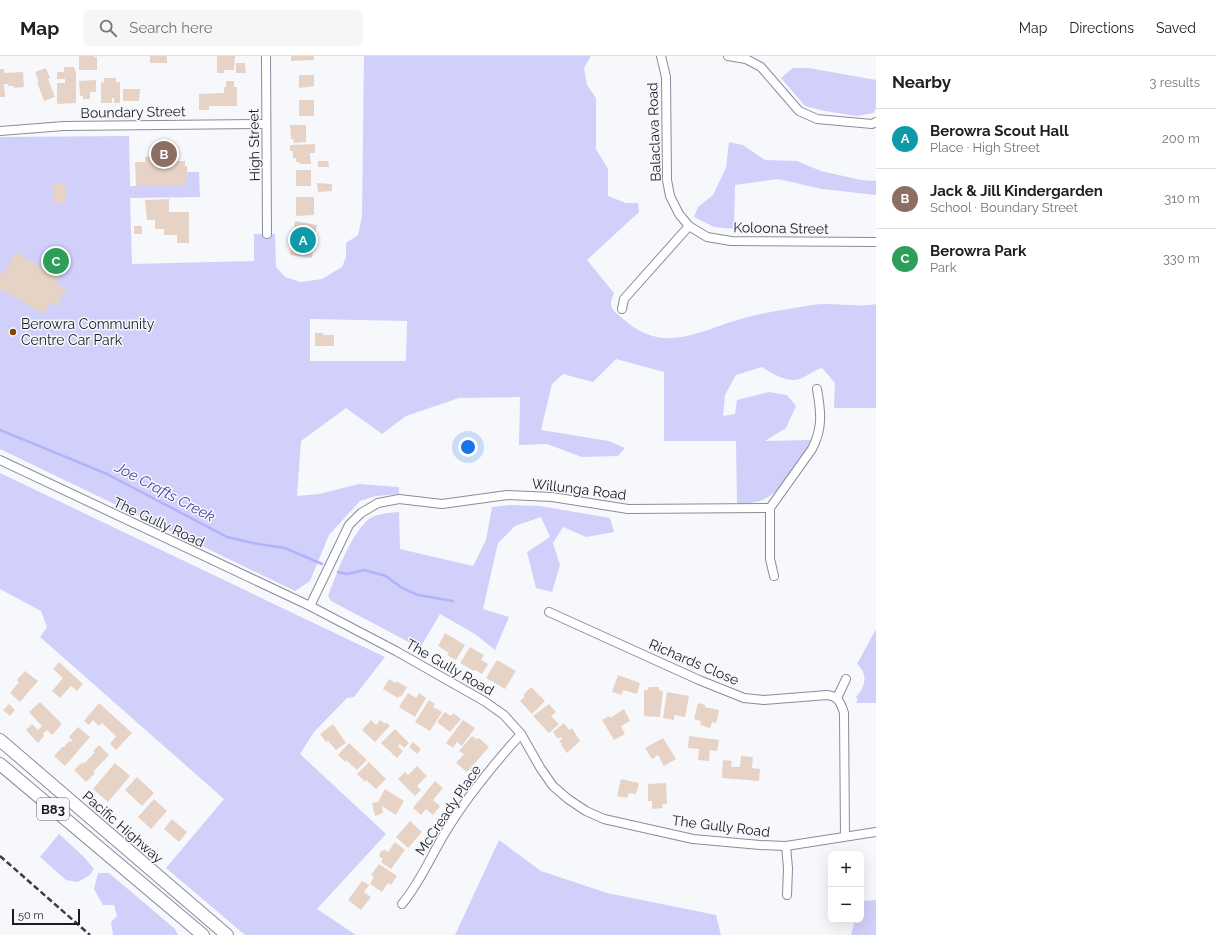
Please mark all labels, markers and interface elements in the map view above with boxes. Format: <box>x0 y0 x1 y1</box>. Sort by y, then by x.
search box <box>83 10 363 46</box>
text: Map <box>20 17 59 39</box>
icon: search <box>97 17 119 39</box>
text: Search here <box>129 19 213 37</box>
text: Map <box>1019 20 1047 36</box>
text: Directions <box>1069 20 1134 36</box>
text: Saved <box>1156 20 1196 36</box>
text: Nearby <box>892 72 951 92</box>
text: 3 results <box>1150 75 1200 90</box>
street label: Balaclava Road <box>644 82 664 182</box>
street label: Boundary Street <box>80 103 186 121</box>
street label: High Street <box>245 108 263 181</box>
text: Berowra Scout Hall <box>930 122 1069 140</box>
text: A <box>901 131 909 146</box>
text: 200 m <box>1162 131 1200 146</box>
pin: B <box>151 139 177 169</box>
text: Place · High Street <box>930 140 1040 155</box>
text: Jack & Jill Kindergarden <box>930 182 1103 200</box>
text: B <box>901 191 909 206</box>
text: 310 m <box>1164 191 1200 206</box>
text: School · Boundary Street <box>930 200 1078 215</box>
street label: Koloona Street <box>733 219 829 237</box>
pin: A <box>290 225 316 255</box>
text: Berowra Park <box>930 242 1026 260</box>
pin: C <box>43 246 69 276</box>
text: C <box>901 251 909 266</box>
text: 330 m <box>1163 251 1200 266</box>
text: Park <box>930 260 957 275</box>
place label: Berowra Community Centre Car Park <box>21 316 155 348</box>
marker: Berowra Community Centre Car Park <box>8 327 18 337</box>
your location <box>458 437 478 457</box>
water label: Joe Crafts Creek <box>111 458 218 526</box>
street label: Willunga Road <box>531 475 627 503</box>
street label: The Gully Road <box>111 494 207 550</box>
street label: The Gully Road <box>403 635 497 699</box>
street label: Richards Close <box>647 636 741 688</box>
street label: McCready Place <box>412 762 484 858</box>
street label: Pacific Highway <box>79 788 167 867</box>
road number: B83 <box>37 798 69 820</box>
street label: The Gully Road <box>671 812 771 840</box>
map controls <box>828 851 864 923</box>
button: + <box>828 851 864 887</box>
button: − <box>828 887 864 923</box>
scale bar <box>12 907 80 926</box>
text: 50 m <box>18 909 44 922</box>

